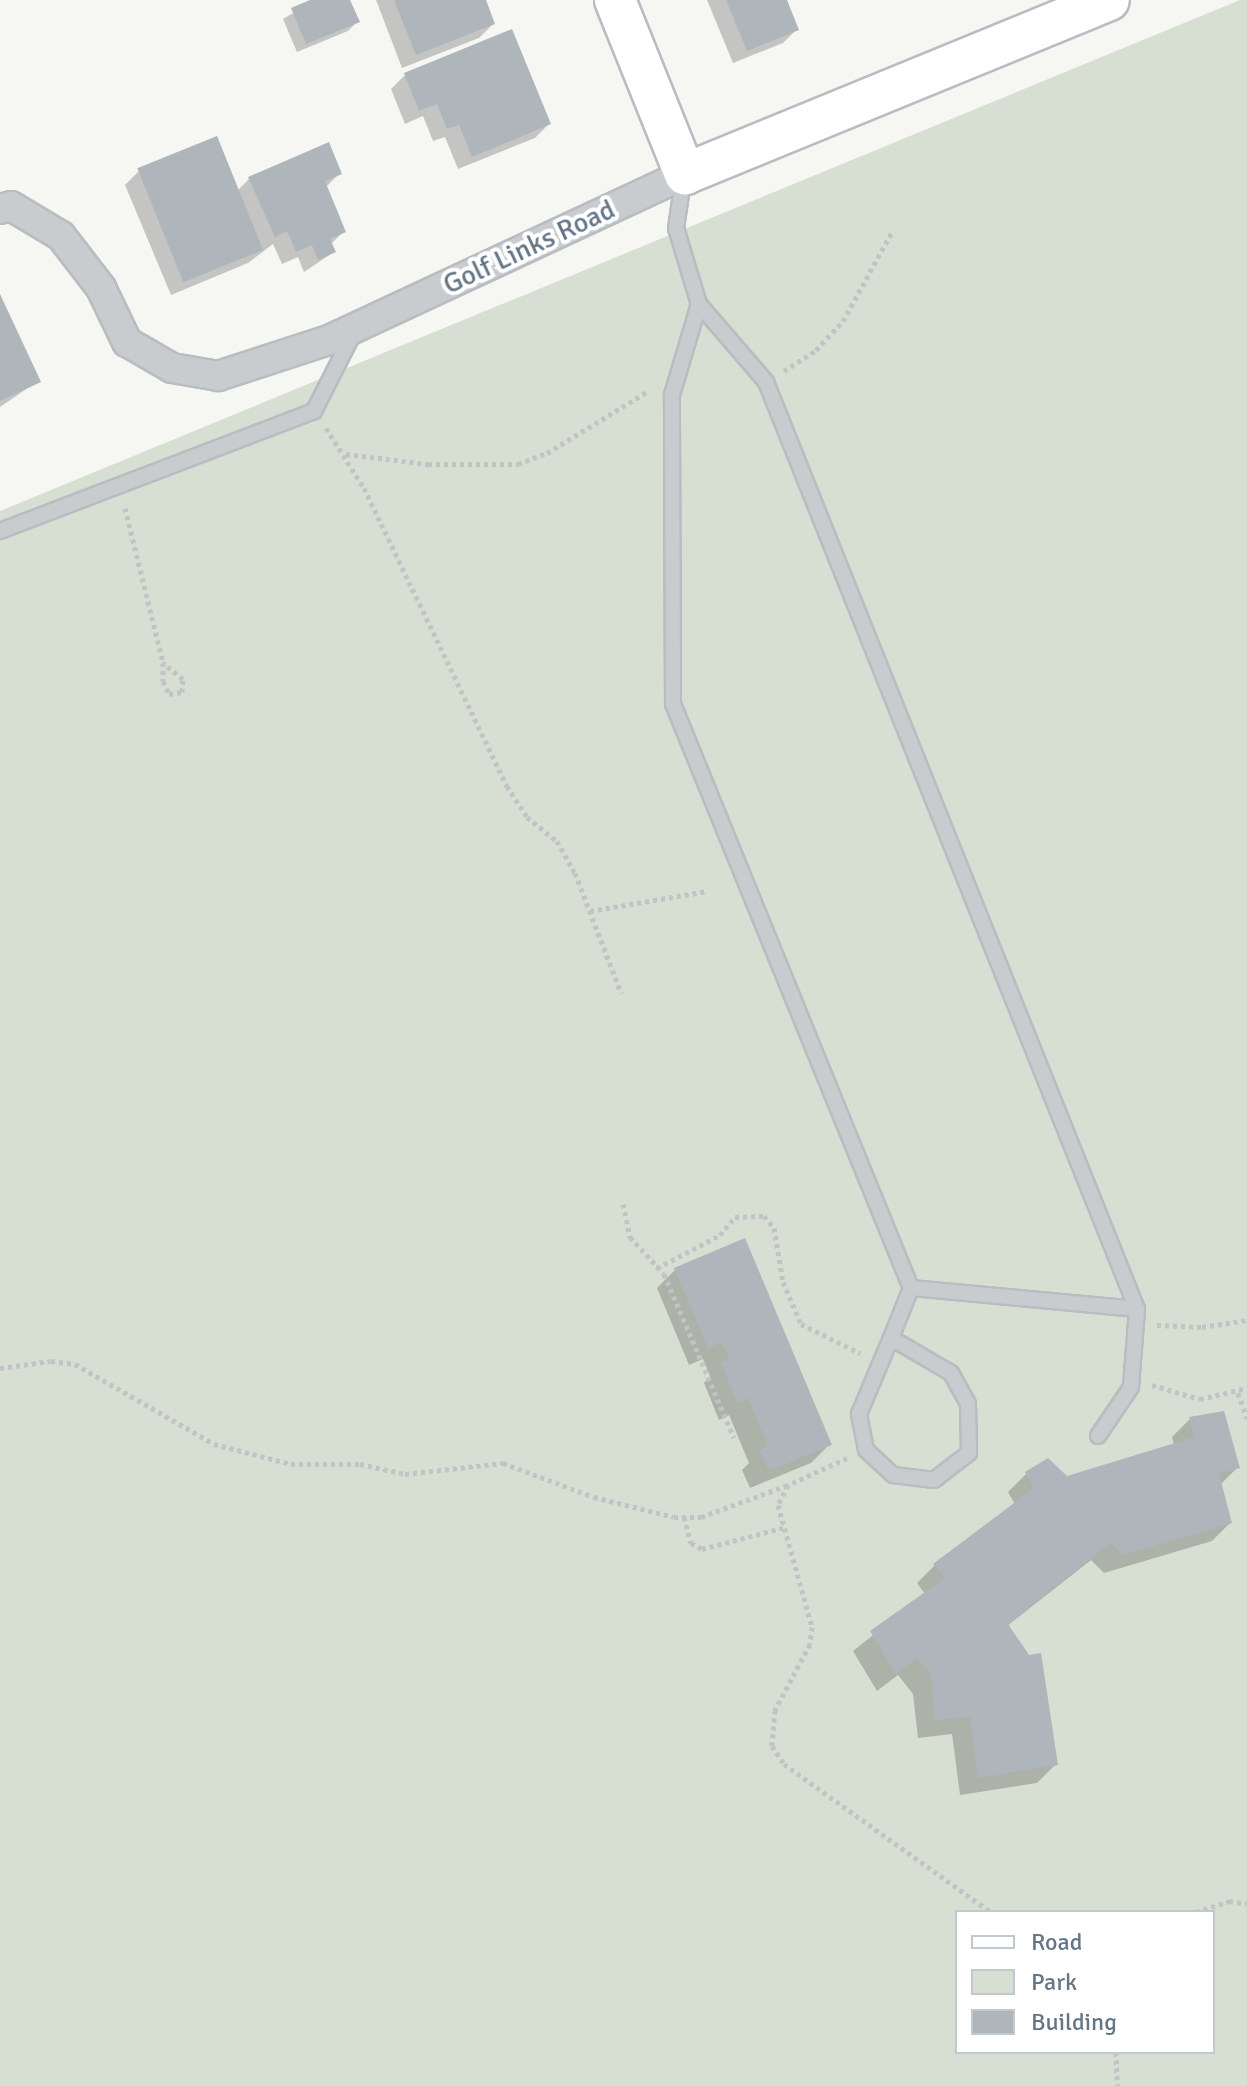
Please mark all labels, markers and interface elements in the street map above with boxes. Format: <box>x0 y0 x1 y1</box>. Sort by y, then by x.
street label: Golf Links Road <box>438 193 620 301</box>
legend <box>955 1910 1215 2054</box>
text: Road <box>1031 1927 1082 1957</box>
text: Park <box>1031 1967 1077 1997</box>
text: Building <box>1031 2007 1117 2037</box>

